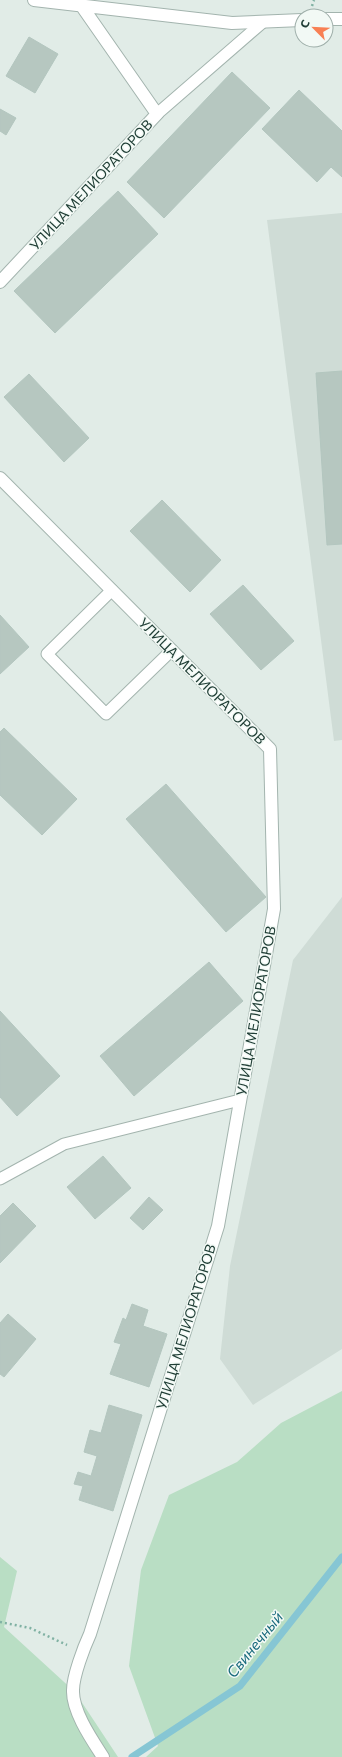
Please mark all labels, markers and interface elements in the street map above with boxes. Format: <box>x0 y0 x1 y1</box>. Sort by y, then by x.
north arrow <box>294 8 334 48</box>
text: С <box>297 17 312 30</box>
street label: УЛИЦА МЕЛИОРАТОРОВ <box>26 116 156 253</box>
street label: УЛИЦА МЕЛИОРАТОРОВ <box>135 614 269 748</box>
street label: УЛИЦА МЕЛИОРАТОРОВ <box>232 925 279 1097</box>
street label: УЛИЦА МЕЛИОРАТОРОВ <box>152 1242 219 1412</box>
water label: Свинечный <box>222 1608 286 1681</box>

